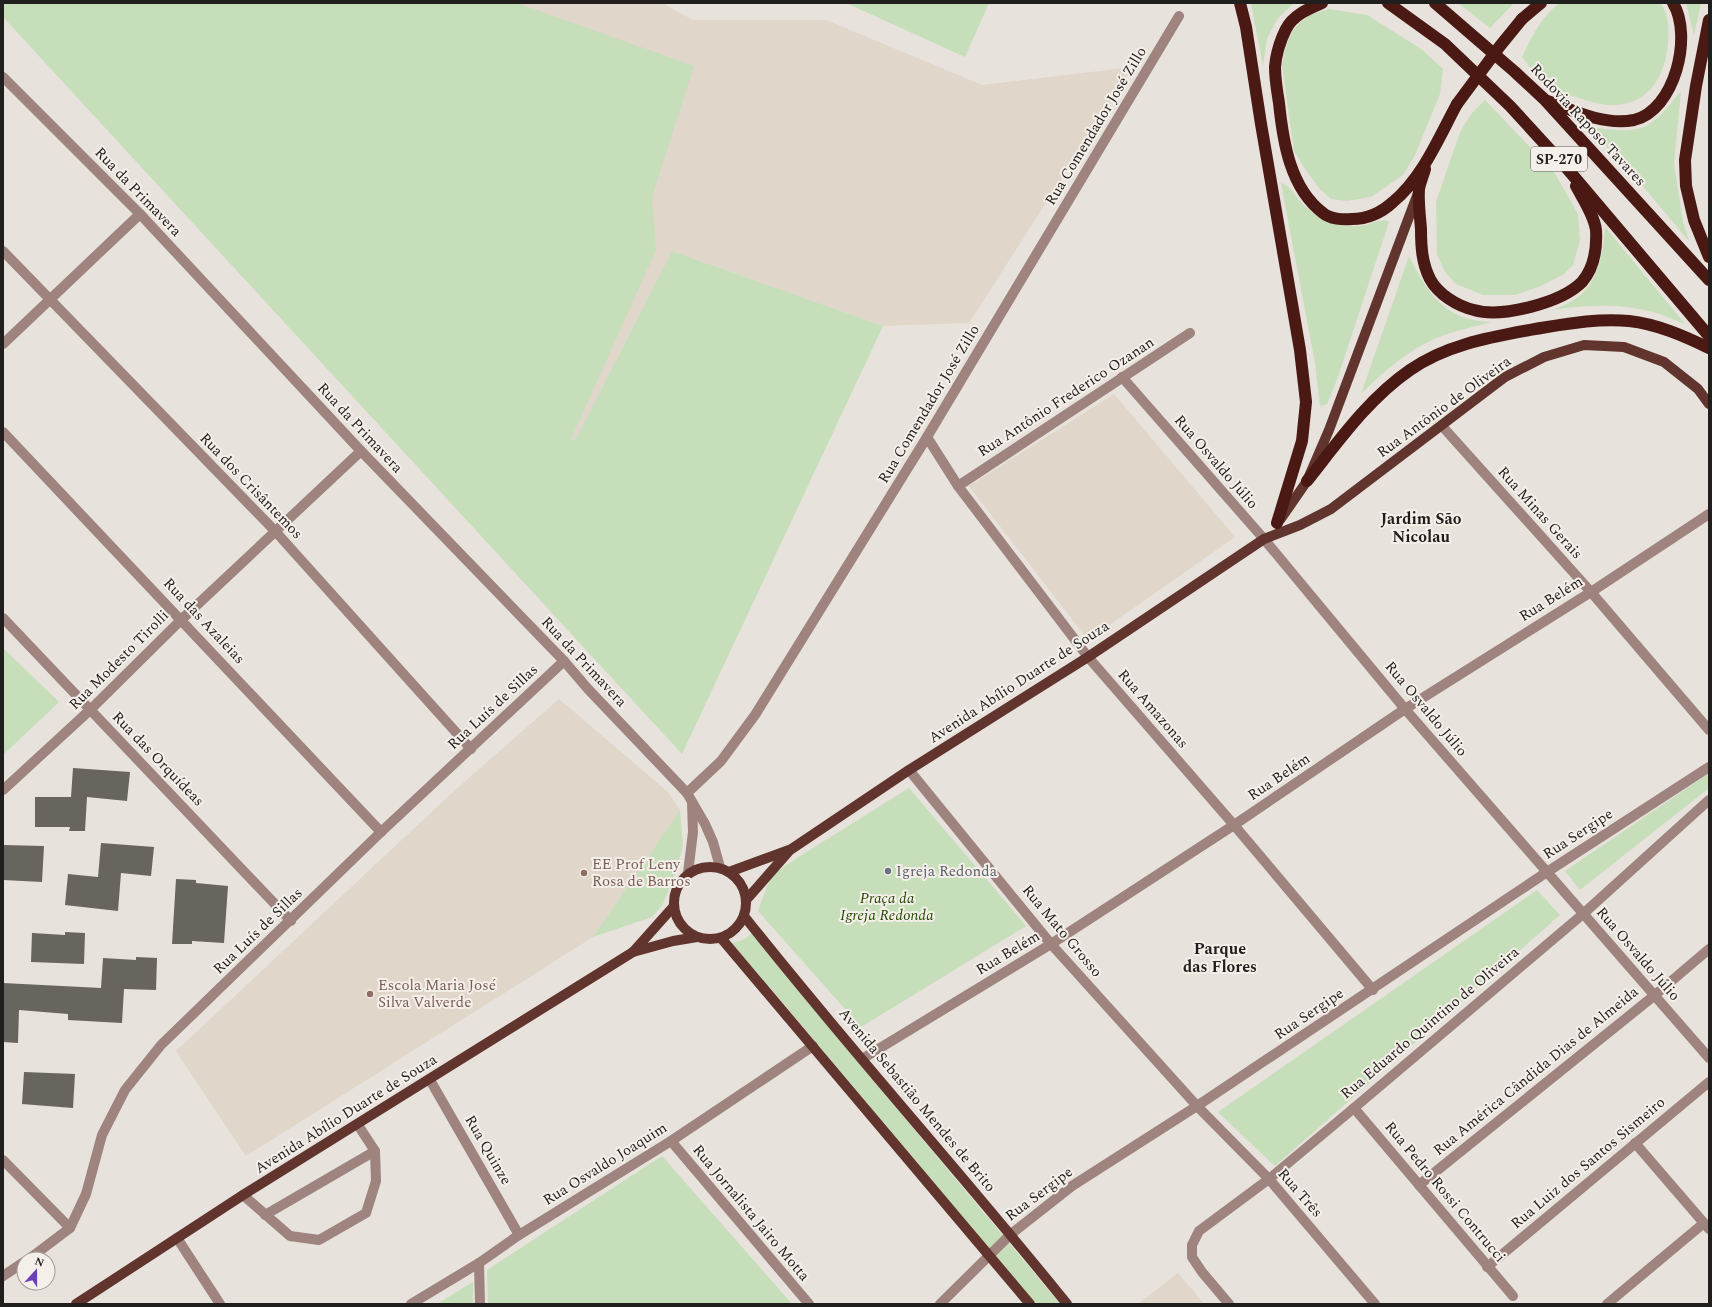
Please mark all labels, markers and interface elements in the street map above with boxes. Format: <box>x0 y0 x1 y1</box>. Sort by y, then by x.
street label: Rua Comendador José Zillo <box>1039 42 1153 210</box>
street label: Rodovia Raposo Tavares <box>1525 58 1651 192</box>
street label: Rua da Primavera <box>89 142 187 243</box>
road number: SP-270 <box>1531 147 1587 171</box>
street label: Rua Comendador José Zillo <box>872 320 986 488</box>
street label: Rua Antônio Frederico Ozanan <box>973 331 1159 463</box>
street label: Rua Antônio de Oliveira <box>1372 350 1517 464</box>
street label: Rua da Primavera <box>312 377 409 479</box>
street label: Rua Osvaldo Júlio <box>1168 410 1264 514</box>
street label: Rua dos Crisântemos <box>194 428 308 544</box>
street label: Rua Minas Gerais <box>1492 461 1588 565</box>
district label: Jardim São Nicolau <box>1380 507 1462 549</box>
street label: Rua Belém <box>1515 570 1587 628</box>
street label: Rua das Azaleias <box>158 573 250 669</box>
street label: Rua Modesto Tirolli <box>64 605 174 715</box>
street label: Rua da Primavera <box>536 611 633 713</box>
street label: Avenida Abílio Duarte de Souza <box>924 614 1114 749</box>
street label: Rua Osvaldo Júlio <box>1379 656 1473 762</box>
street label: Rua Luís de Sillas <box>442 659 544 755</box>
street label: Rua Amazonas <box>1112 664 1194 754</box>
street label: Rua das Orquídeas <box>107 706 209 812</box>
street label: Rua Belém <box>1243 747 1315 806</box>
street label: Rua Sergipe <box>1538 803 1618 865</box>
place label: EE Prof Leny Rosa de Barros <box>592 853 691 893</box>
place label: Igreja Redonda <box>896 860 998 883</box>
marker: Igreja Redonda <box>883 866 893 876</box>
marker: EE Prof Leny Rosa de Barros <box>579 868 589 878</box>
street label: Rua Mato Grosso <box>1016 880 1108 982</box>
street label: Rua Luís de Sillas <box>208 882 308 980</box>
park label: Praça da Igreja Redonda <box>840 887 934 927</box>
street label: Rua Osvaldo Júlio <box>1590 902 1686 1006</box>
street label: Rua Belém <box>972 925 1045 981</box>
district label: Parque das Flores <box>1183 937 1257 979</box>
street label: Rua Eduardo Quintino de Oliveira <box>1336 941 1525 1105</box>
place label: Escola Maria José Silva Valverde <box>378 974 496 1014</box>
street label: Rua América Cândida Dias de Almeida <box>1428 980 1644 1161</box>
street label: Rua Sergipe <box>1270 982 1348 1046</box>
marker: Escola Maria José Silva Valverde <box>365 989 375 999</box>
street label: Avenida Sebastião Mendes de Brito <box>833 1003 1001 1197</box>
street label: Avenida Abílio Duarte de Souza <box>250 1048 442 1180</box>
street label: Rua Luiz dos Santos Sismeiro <box>1506 1091 1670 1235</box>
street label: Rua Quinze <box>459 1111 517 1189</box>
street label: Rua Osvaldo Joaquim <box>538 1116 672 1212</box>
street label: Rua Pedro Rossi Contrucci <box>1379 1116 1511 1268</box>
street label: Rua Jornalista Jairo Motta <box>687 1140 816 1287</box>
street label: Rua Sergipe <box>1000 1161 1078 1227</box>
street label: Rua Três <box>1272 1163 1328 1223</box>
north arrow <box>16 1251 56 1291</box>
text: N <box>32 1253 47 1272</box>

